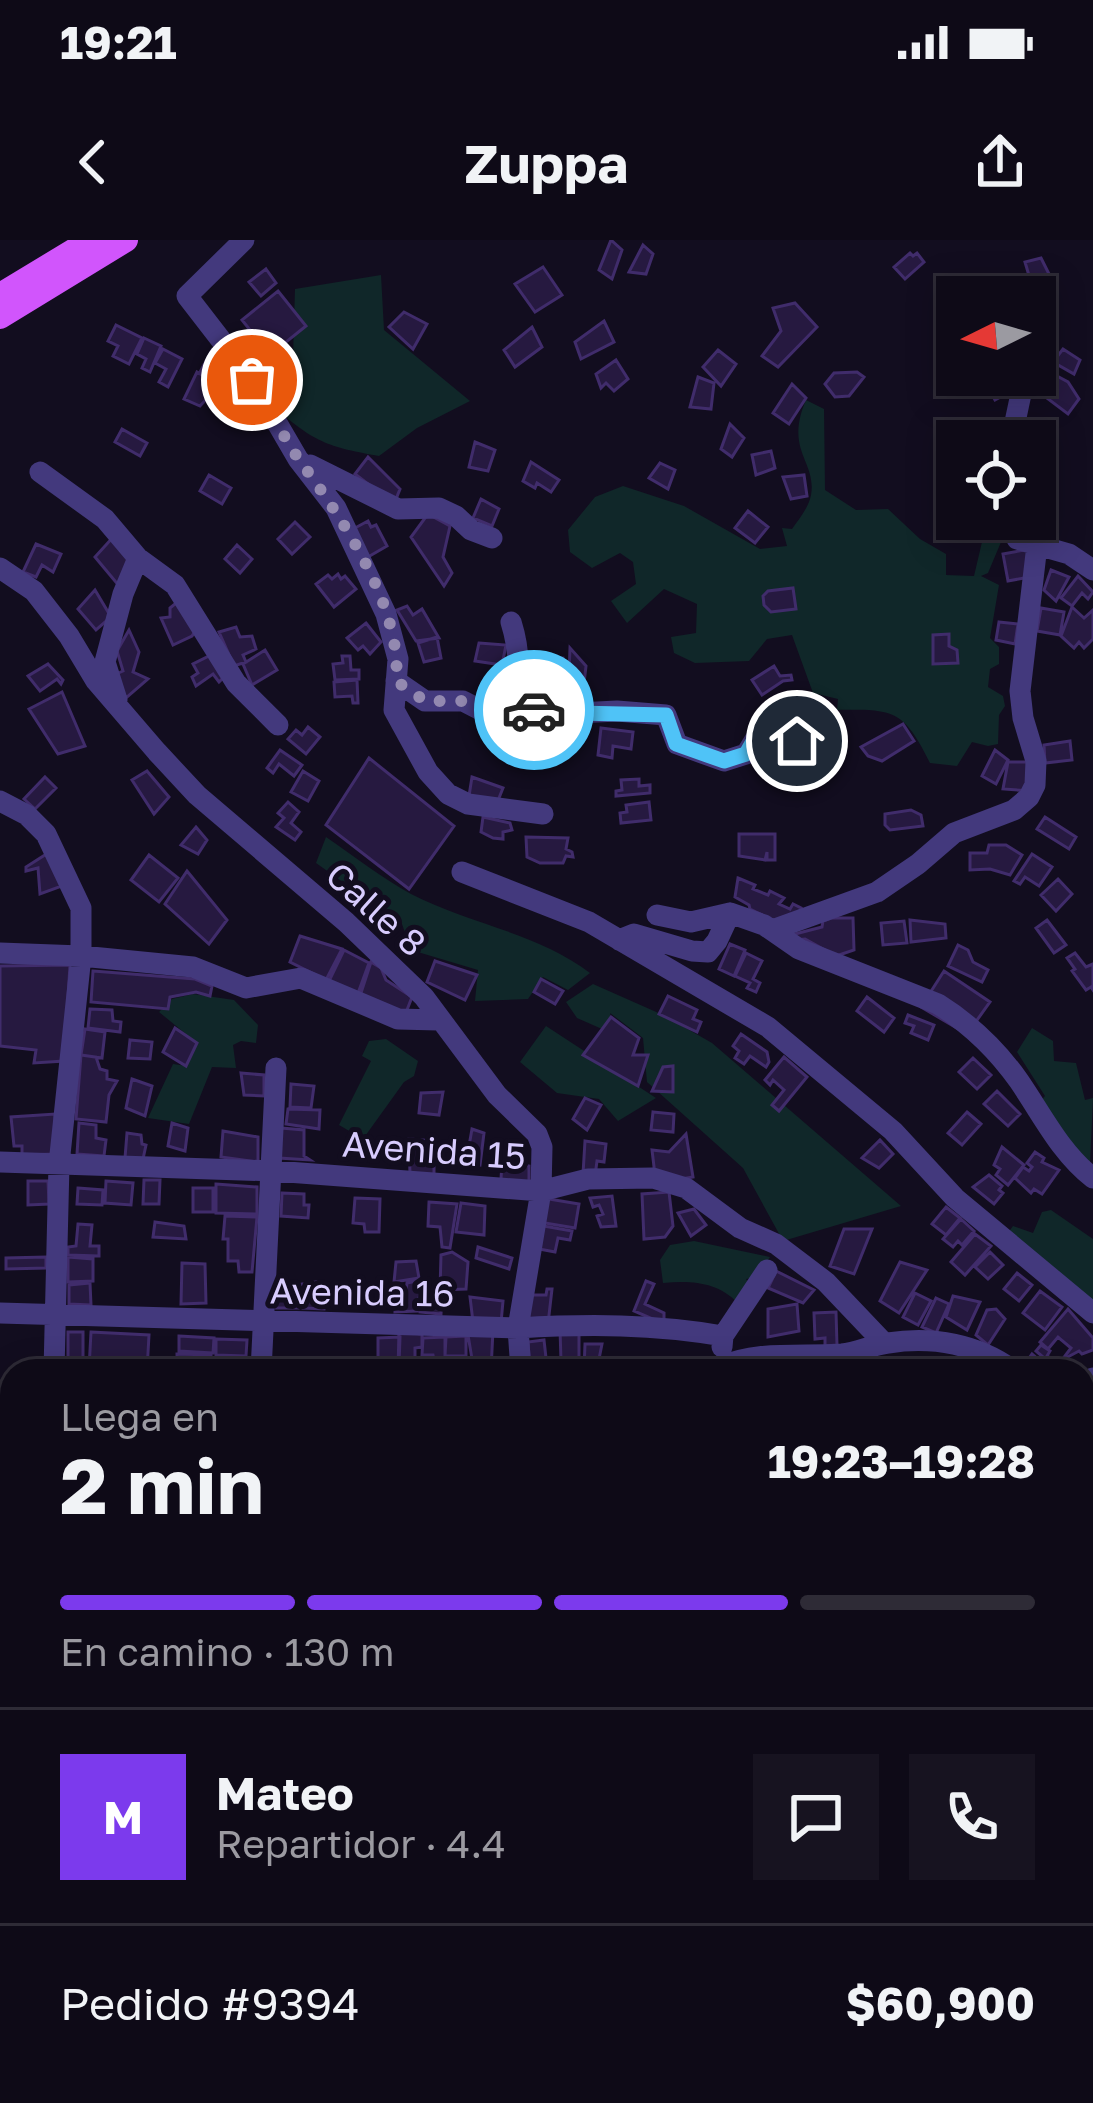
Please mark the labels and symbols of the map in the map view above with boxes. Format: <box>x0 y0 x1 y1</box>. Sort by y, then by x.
north arrow <box>936 276 1056 396</box>
pin <box>201 329 303 431</box>
courier <box>474 650 594 770</box>
pin <box>746 690 848 792</box>
street label: Calle 8 <box>318 853 435 965</box>
street label: Avenida 15 <box>341 1122 527 1177</box>
street label: Avenida 16 <box>269 1268 455 1315</box>

